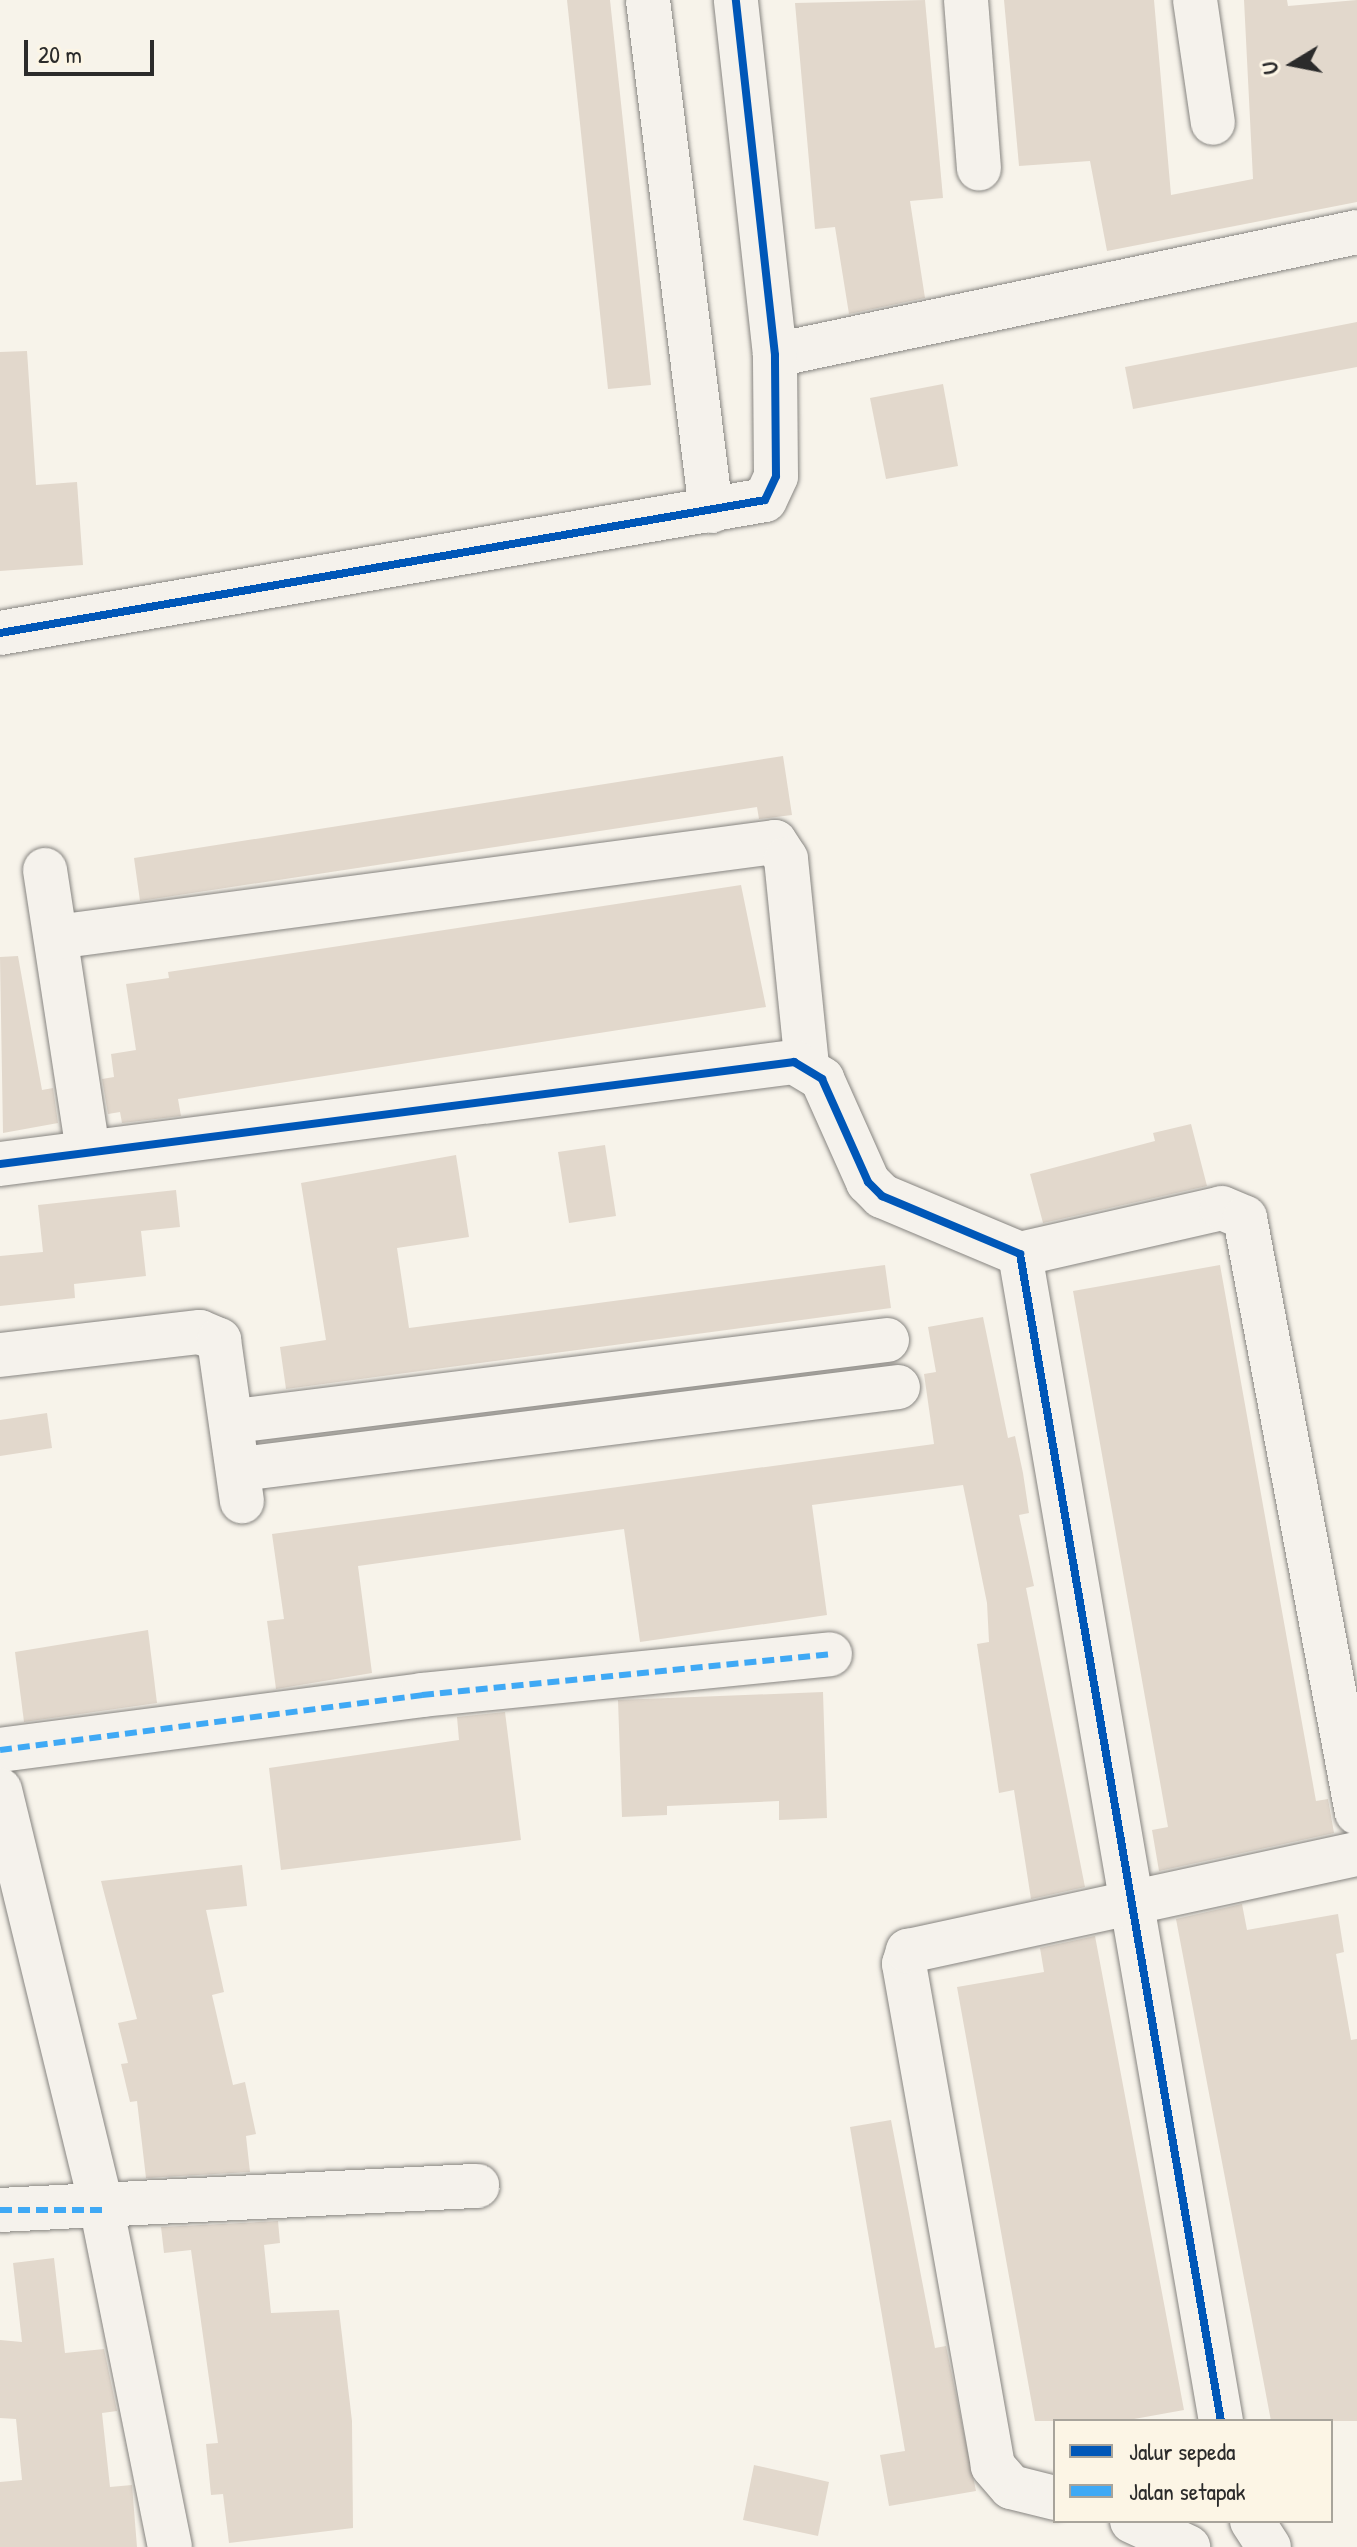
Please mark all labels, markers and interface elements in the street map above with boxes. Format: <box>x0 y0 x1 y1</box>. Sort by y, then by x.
scale bar <box>28 24 158 74</box>
north arrow <box>1253 24 1333 104</box>
text: 20 m <box>38 38 82 70</box>
text: U <box>1254 60 1285 77</box>
legend <box>1053 2419 1333 2523</box>
text: Jalur sepeda <box>1129 2435 1235 2467</box>
text: Jalan setapak <box>1129 2475 1246 2507</box>

